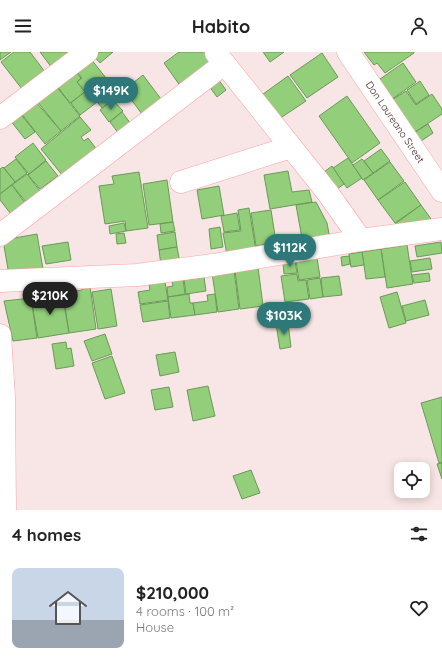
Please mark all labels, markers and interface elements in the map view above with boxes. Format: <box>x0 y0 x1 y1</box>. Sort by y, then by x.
icon: menu <box>12 15 34 37</box>
text: Habito <box>192 15 250 38</box>
icon: person <box>408 15 430 37</box>
pin: $149K <box>83 77 139 111</box>
street label: Don Laureano Street <box>363 79 428 166</box>
text: $149K <box>93 82 129 98</box>
pin: $112K <box>262 234 318 268</box>
text: $112K <box>273 239 307 255</box>
pin: $210K <box>22 282 78 316</box>
text: $210K <box>32 287 68 303</box>
pin: $103K <box>256 302 312 336</box>
text: $103K <box>266 307 302 323</box>
map controls <box>394 462 430 498</box>
button: locate <box>394 462 430 498</box>
icon: filters <box>408 523 430 545</box>
text: 4 homes <box>12 524 81 545</box>
text: $210,000 <box>136 582 209 603</box>
icon: home <box>44 584 92 632</box>
icon: heart <box>408 597 430 619</box>
text: 4 rooms · 100 m² <box>136 603 234 619</box>
text: House <box>136 619 174 635</box>

